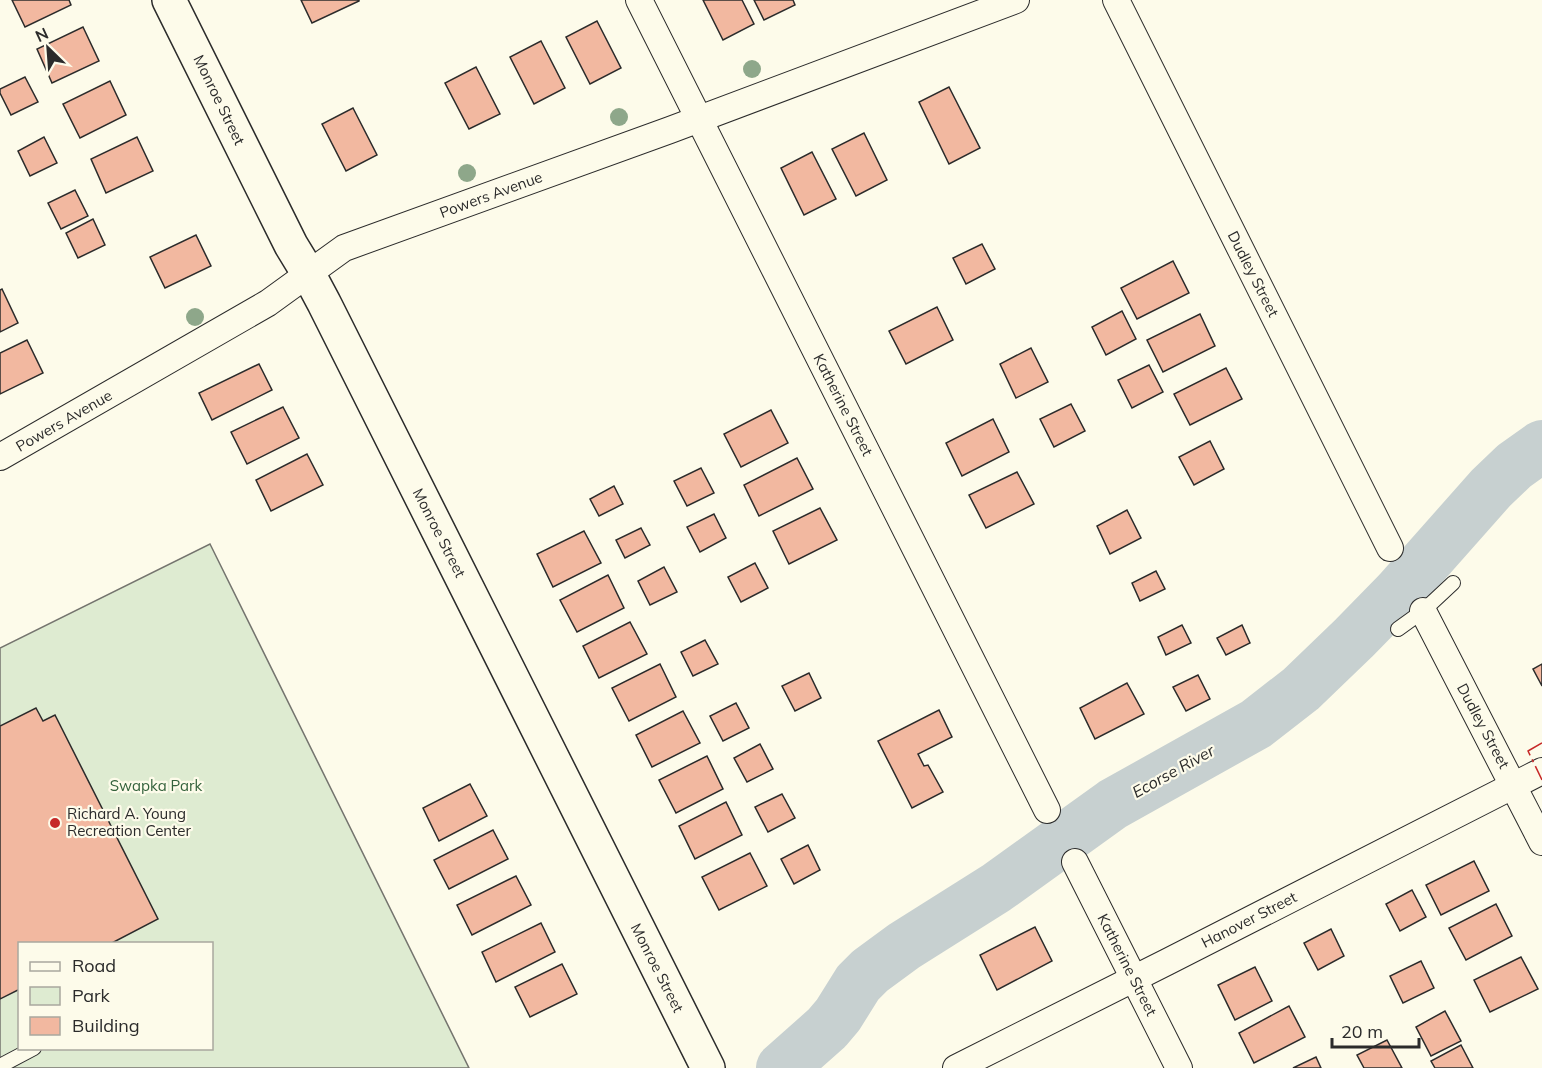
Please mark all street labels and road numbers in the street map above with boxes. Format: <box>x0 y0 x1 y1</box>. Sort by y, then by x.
street label: Monroe Street <box>189 52 249 148</box>
street label: Powers Avenue <box>437 167 545 222</box>
street label: Dudley Street <box>1224 228 1283 320</box>
street label: Katherine Street <box>810 351 877 459</box>
street label: Powers Avenue <box>12 385 115 456</box>
street label: Monroe Street <box>409 485 470 581</box>
street label: Dudley Street <box>1453 680 1514 772</box>
street label: Hanover Street <box>1198 887 1300 952</box>
street label: Katherine Street <box>1094 911 1161 1019</box>
street label: Monroe Street <box>627 920 688 1016</box>

